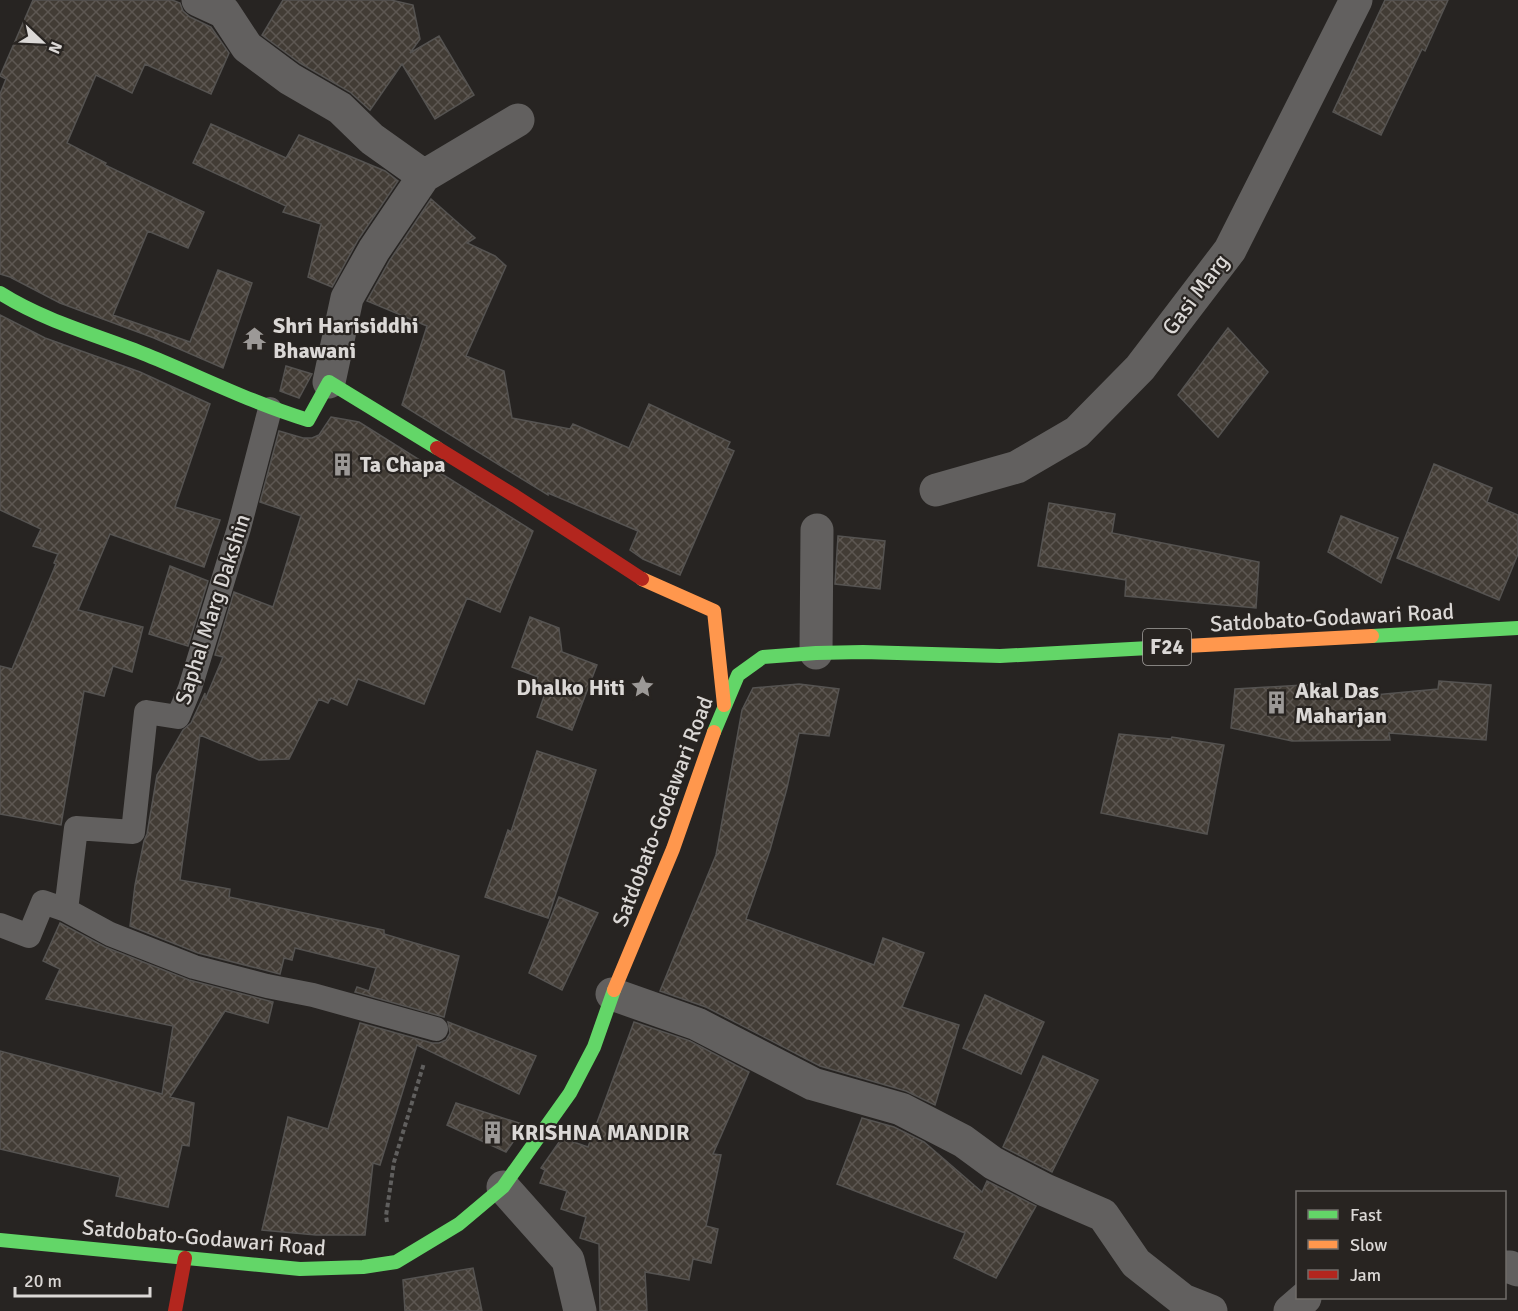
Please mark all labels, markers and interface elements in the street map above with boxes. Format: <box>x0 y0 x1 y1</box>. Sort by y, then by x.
north arrow <box>12 12 72 72</box>
text: N <box>44 38 66 57</box>
street label: Gasi Marg <box>1156 249 1235 340</box>
place label: Shri Harisiddhi Bhawani <box>273 312 418 364</box>
temple icon: Shri Harisiddhi Bhawani <box>242 325 268 351</box>
building icon: Ta Chapa <box>329 451 355 477</box>
place label: Ta Chapa <box>360 451 446 478</box>
street label: Saphal Marg Dakshin <box>169 511 256 708</box>
street label: Satdobato-Godawari Road <box>1209 598 1455 637</box>
road number: F24 <box>1143 629 1191 665</box>
place label: Dhalko Hiti <box>516 674 625 701</box>
place icon: Dhalko Hiti <box>630 674 656 700</box>
place label: Akal Das Maharjan <box>1295 677 1387 729</box>
building icon: Akal Das Maharjan <box>1264 690 1290 716</box>
street label: Satdobato-Godawari Road <box>606 692 719 930</box>
building icon: KRISHNA MANDIR <box>480 1119 506 1145</box>
place label: KRISHNA MANDIR <box>511 1119 690 1146</box>
legend <box>1296 1191 1506 1299</box>
text: Fast <box>1350 1204 1382 1226</box>
street label: Satdobato-Godawari Road <box>81 1213 327 1262</box>
text: Slow <box>1350 1234 1387 1256</box>
scale bar <box>15 1260 150 1298</box>
text: Jam <box>1350 1264 1381 1286</box>
text: 20 m <box>24 1270 62 1292</box>

